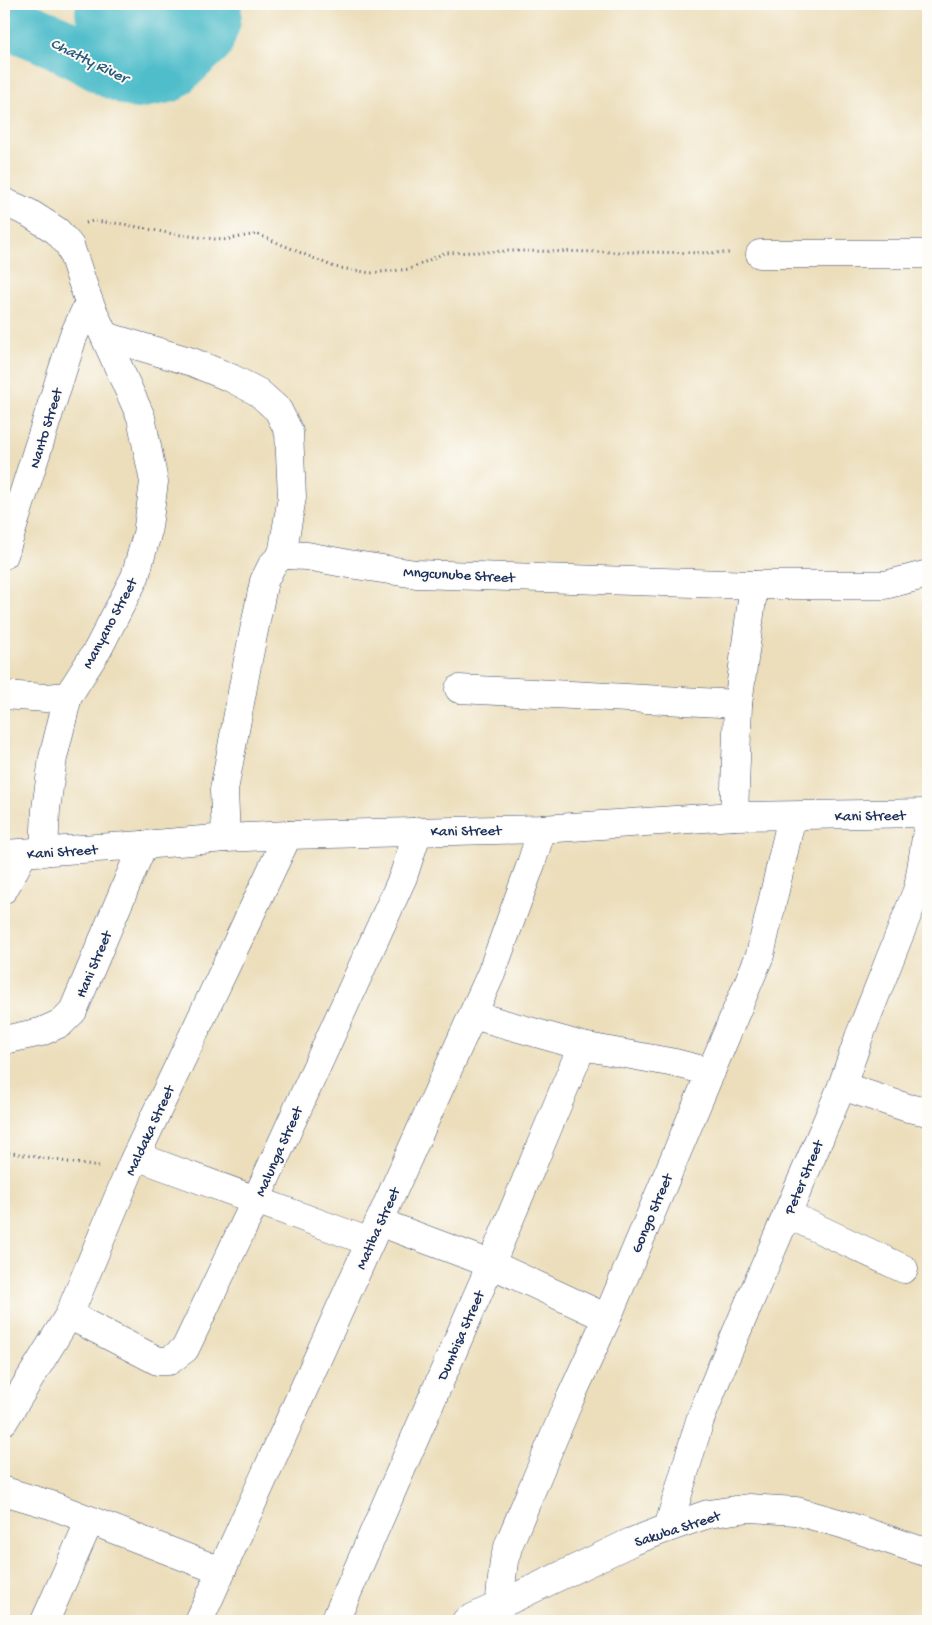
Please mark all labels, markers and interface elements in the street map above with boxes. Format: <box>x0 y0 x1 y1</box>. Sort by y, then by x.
water label: Chatty River <box>47 35 133 90</box>
street label: Nanto Street <box>26 385 68 471</box>
street label: Mngcunube Street <box>403 564 517 588</box>
street label: Manyano Street <box>79 574 143 672</box>
street label: Kani Street <box>835 807 907 827</box>
street label: Kani Street <box>431 822 503 842</box>
street label: Kani Street <box>26 841 100 864</box>
street label: Hani Street <box>73 927 118 1001</box>
street label: Maldaka Street <box>122 1081 180 1179</box>
street label: Malunga Street <box>252 1102 308 1200</box>
street label: Peter Street <box>781 1136 829 1218</box>
street label: Gongo Street <box>628 1170 678 1256</box>
street label: Matiba Street <box>353 1183 406 1273</box>
street label: Dumbisa Street <box>434 1287 490 1384</box>
street label: Sakuba Street <box>633 1507 724 1552</box>

